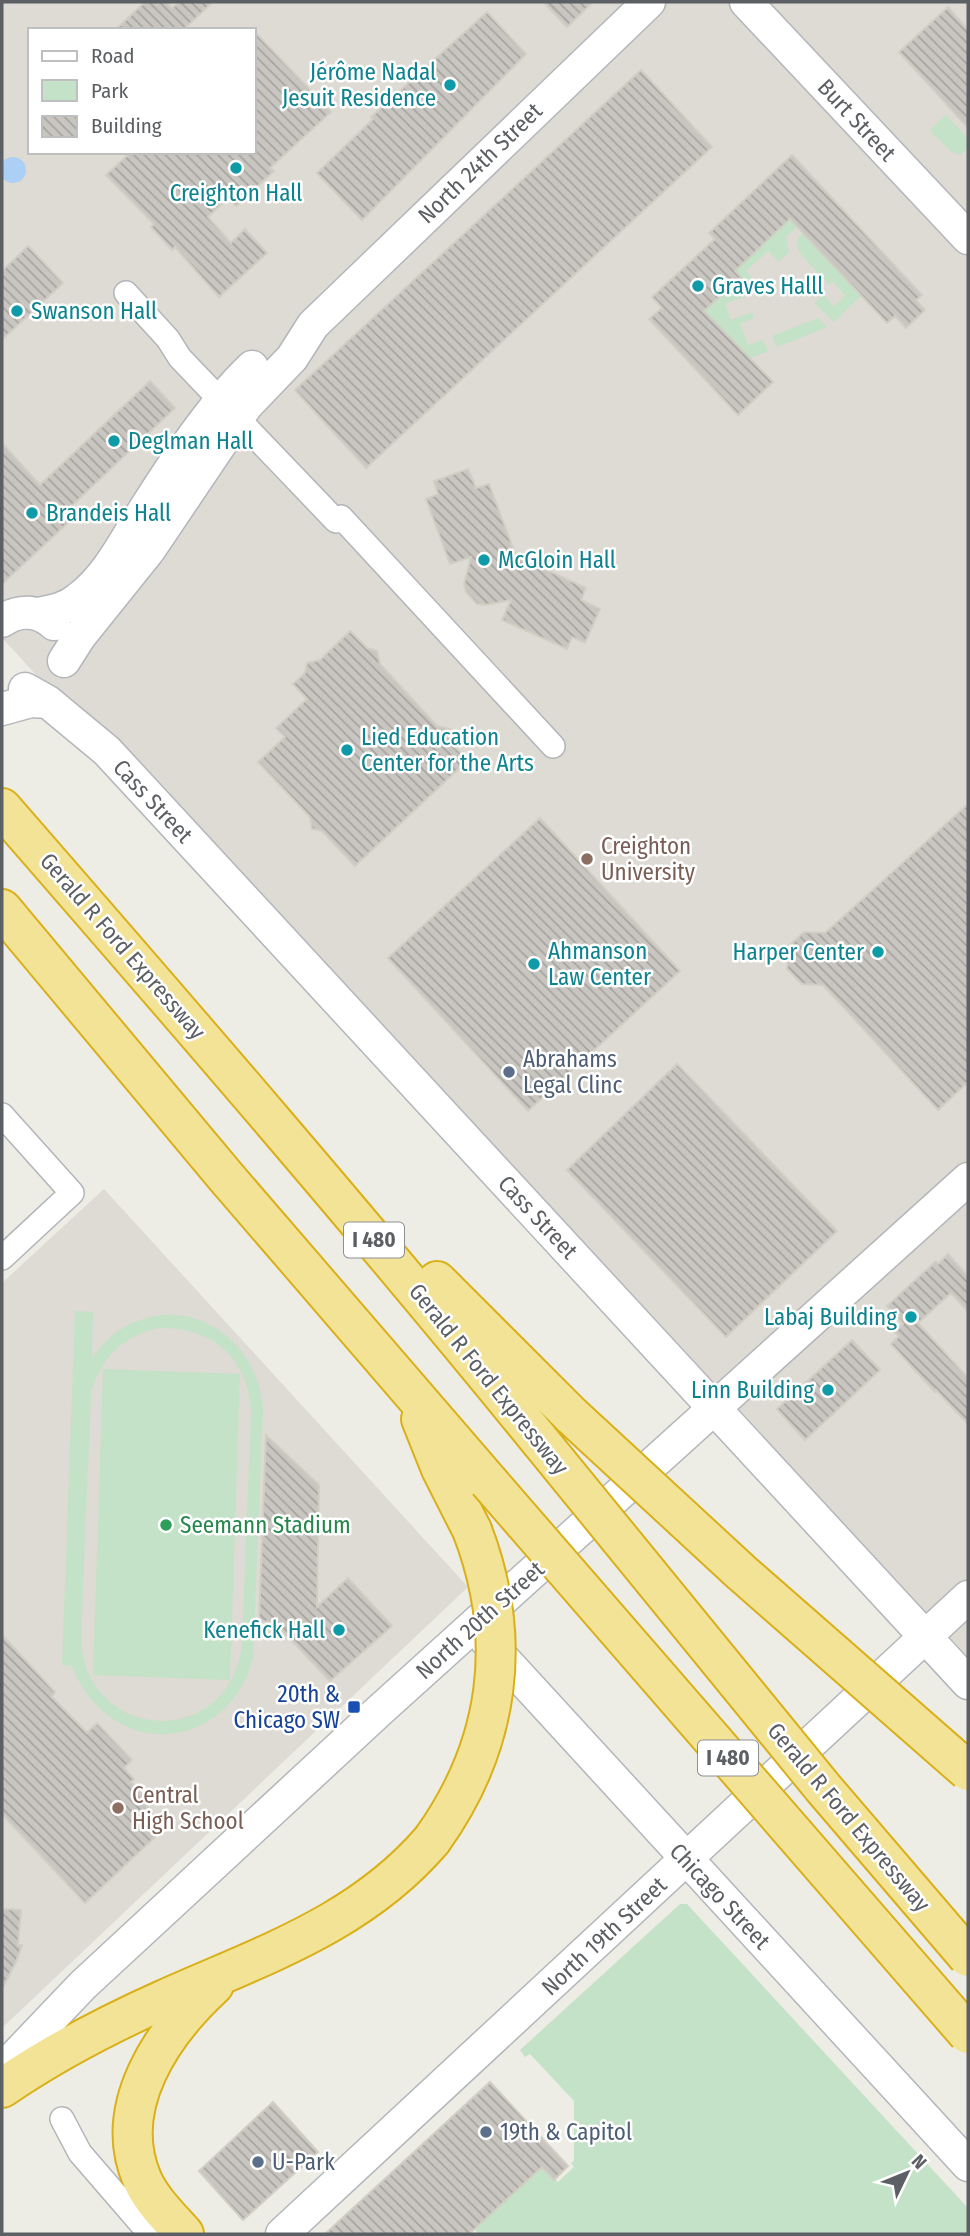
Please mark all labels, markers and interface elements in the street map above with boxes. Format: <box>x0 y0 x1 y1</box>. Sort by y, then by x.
legend <box>28 28 256 154</box>
text: Road <box>91 43 135 69</box>
place label: Jérôme Nadal Jesuit Residence <box>282 58 436 112</box>
street label: Burt Street <box>812 73 902 167</box>
marker: Jérôme Nadal Jesuit Residence <box>442 77 458 93</box>
text: Park <box>91 78 129 104</box>
street label: North 24th Street <box>412 96 548 229</box>
text: Building <box>91 113 162 139</box>
marker: Creighton Hall <box>228 160 244 176</box>
place label: Creighton Hall <box>170 179 302 207</box>
place label: Graves Halll <box>712 272 823 300</box>
marker: Graves Halll <box>690 278 706 294</box>
place label: Swanson Hall <box>31 297 157 325</box>
marker: Swanson Hall <box>9 303 25 319</box>
place label: Deglman Hall <box>128 427 253 455</box>
marker: Deglman Hall <box>106 433 122 449</box>
place label: Brandeis Hall <box>46 499 171 527</box>
marker: Brandeis Hall <box>24 505 40 521</box>
place label: McGloin Hall <box>498 546 616 574</box>
marker: McGloin Hall <box>476 552 492 568</box>
place label: Lied Education Center for the Arts <box>361 723 534 777</box>
marker: Lied Education Center for the Arts <box>339 742 355 758</box>
street label: Cass Street <box>107 753 199 849</box>
place label: Creighton University <box>601 832 696 886</box>
street label: Gerald R Ford Expressway <box>34 847 212 1046</box>
marker: Creighton University <box>579 851 595 867</box>
place label: Ahmanson Law Center <box>548 937 651 991</box>
place label: Harper Center <box>732 938 864 966</box>
marker: Harper Center <box>870 944 886 960</box>
marker: Ahmanson Law Center <box>526 956 542 972</box>
place label: Abrahams Legal Clinc <box>523 1045 622 1099</box>
marker: Abrahams Legal Clinc <box>501 1064 517 1080</box>
street label: Cass Street <box>492 1169 584 1265</box>
road number: I 480 <box>344 1222 404 1258</box>
street label: Gerald R Ford Expressway <box>403 1278 575 1481</box>
place label: Labaj Building <box>764 1303 897 1331</box>
marker: Labaj Building <box>903 1309 919 1325</box>
place label: Linn Building <box>691 1376 814 1404</box>
marker: Linn Building <box>820 1382 836 1398</box>
place label: Seemann Stadium <box>180 1511 351 1539</box>
marker: Seemann Stadium <box>158 1517 174 1533</box>
street label: North 20th Street <box>410 1555 550 1685</box>
place label: Kenefick Hall <box>203 1616 325 1644</box>
marker: Kenefick Hall <box>331 1622 347 1638</box>
place label: 20th & Chicago SW <box>234 1680 340 1734</box>
marker: 20th & Chicago SW <box>346 1699 362 1715</box>
street label: Gerald R Ford Expressway <box>762 1717 937 1918</box>
road number: I 480 <box>698 1740 758 1776</box>
place label: Central High School <box>132 1781 244 1835</box>
marker: Central High School <box>110 1800 126 1816</box>
street label: Chicago Street <box>664 1837 776 1955</box>
street label: North 19th Street <box>536 1871 673 2001</box>
place label: 19th & Capitol <box>500 2118 632 2146</box>
marker: 19th & Capitol <box>478 2124 494 2140</box>
north arrow <box>872 2138 942 2208</box>
place label: U-Park <box>272 2148 335 2176</box>
text: N <box>907 2150 931 2174</box>
marker: U-Park <box>250 2154 266 2170</box>

